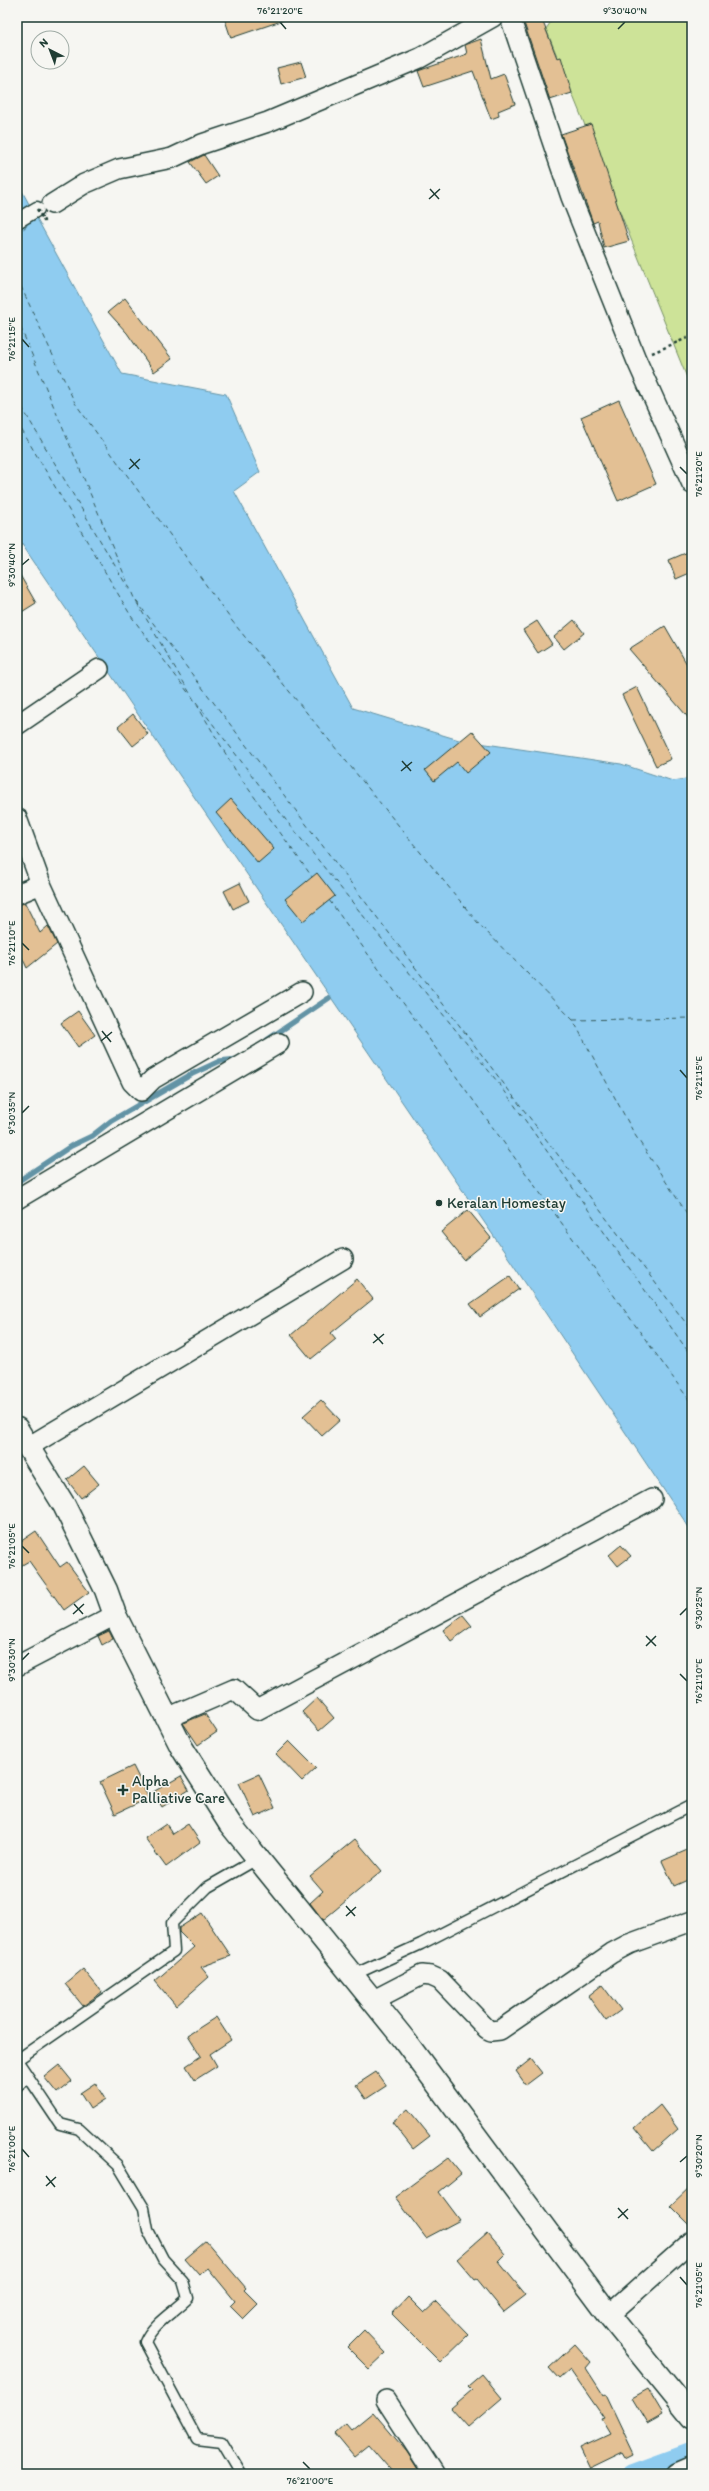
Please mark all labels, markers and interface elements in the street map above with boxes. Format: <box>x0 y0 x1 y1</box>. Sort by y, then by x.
text: 76°21'20"E <box>257 4 303 17</box>
text: 9°30'40"N <box>603 4 647 17</box>
north arrow <box>30 30 70 70</box>
text: N <box>37 36 51 50</box>
text: 76°21'15"E <box>5 317 18 361</box>
text: 76°21'20"E <box>692 451 705 497</box>
text: 9°30'40"N <box>5 543 18 587</box>
text: 76°21'10"E <box>5 920 18 965</box>
text: 76°21'15"E <box>692 1056 705 1100</box>
text: 9°30'35"N <box>5 1091 18 1134</box>
place label: Keralan Homestay <box>447 1194 566 1212</box>
marker: Keralan Homestay <box>434 1198 444 1208</box>
text: 76°21'05"E <box>5 1523 18 1569</box>
text: 9°30'25"N <box>692 1586 705 1629</box>
text: 9°30'30"N <box>5 1638 18 1682</box>
text: 76°21'10"E <box>692 1658 705 1703</box>
place label: Alpha Palliative Care <box>132 1772 225 1807</box>
marker: Alpha Palliative Care <box>117 1784 129 1796</box>
text: 76°21'00"E <box>5 2125 18 2172</box>
text: 9°30'20"N <box>692 2134 705 2178</box>
text: 76°21'05"E <box>692 2262 705 2308</box>
text: 76°21'00"E <box>287 2474 334 2487</box>

